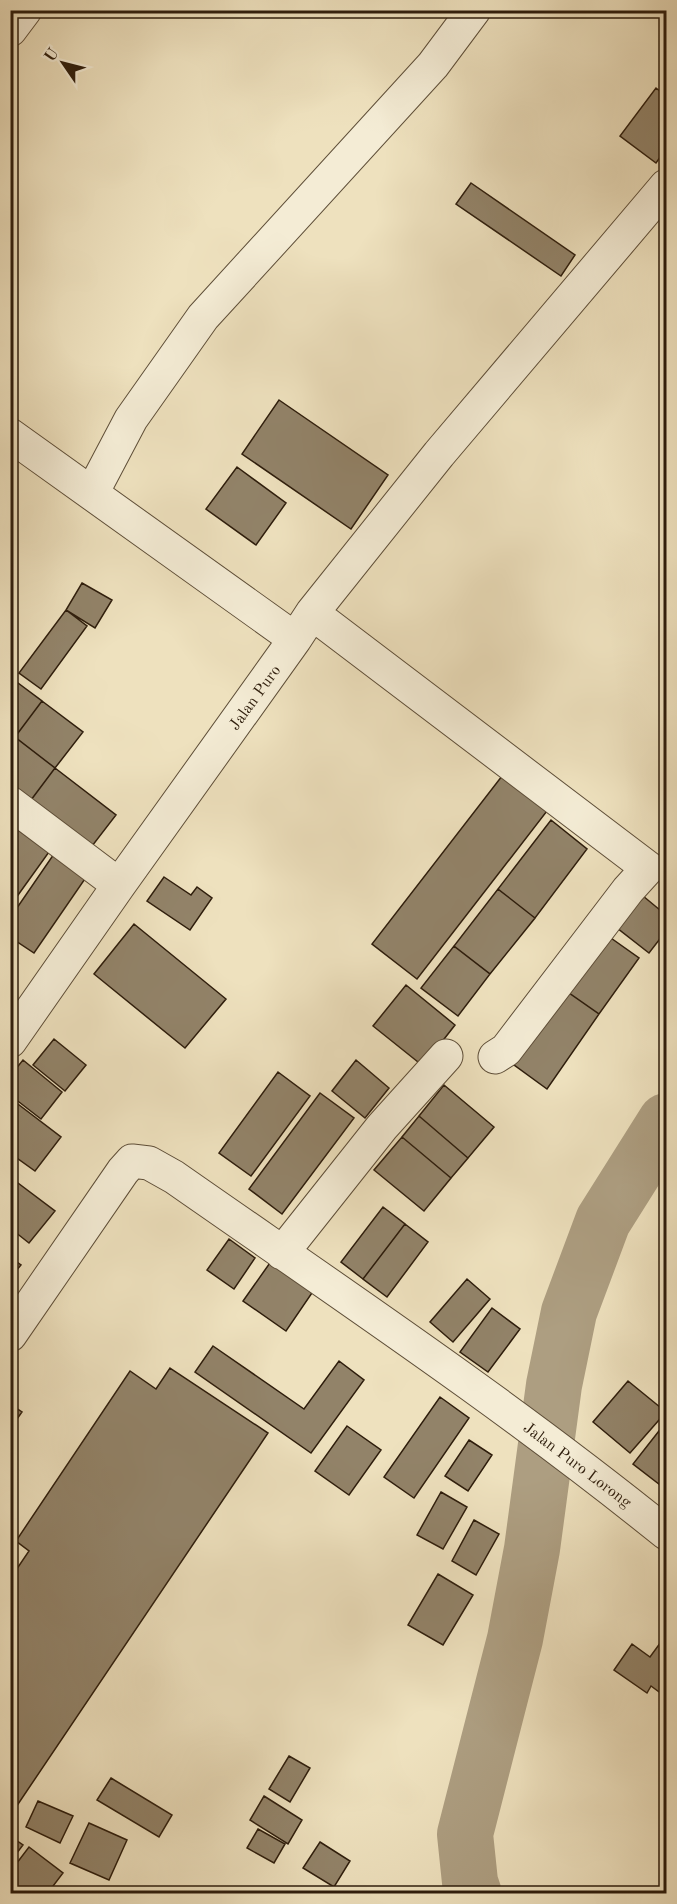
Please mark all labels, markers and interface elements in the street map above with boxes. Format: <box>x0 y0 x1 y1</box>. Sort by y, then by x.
north arrow <box>33 33 93 93</box>
text: U <box>42 46 63 65</box>
street label: Jalan Puro <box>227 663 284 734</box>
street label: Jalan Puro Lorong <box>520 1420 634 1512</box>

